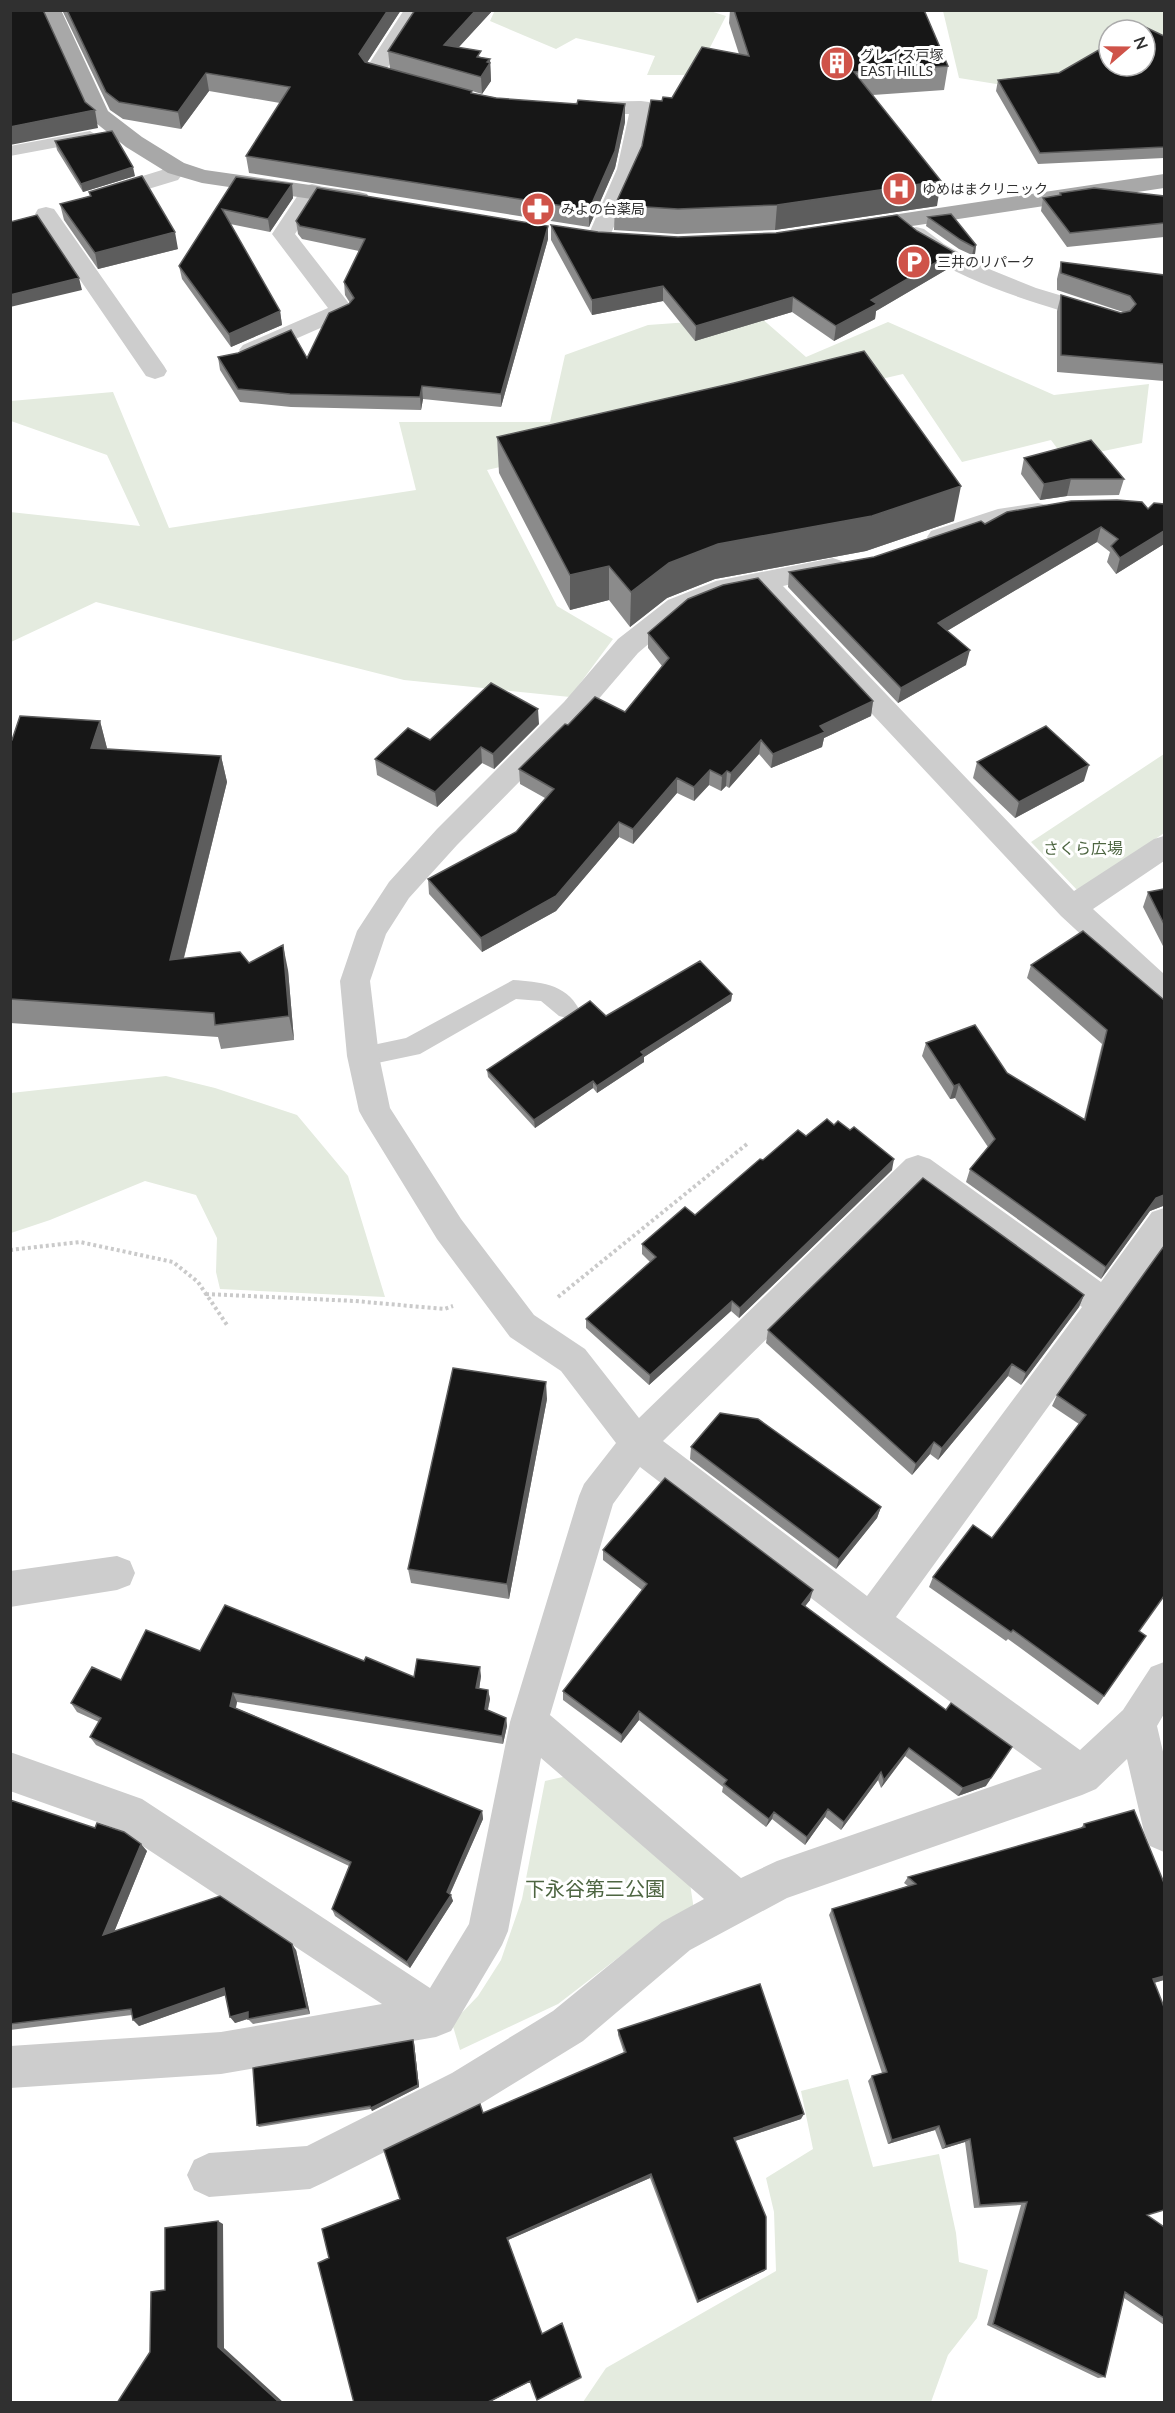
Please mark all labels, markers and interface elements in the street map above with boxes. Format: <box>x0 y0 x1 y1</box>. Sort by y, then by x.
north arrow <box>1097 18 1157 78</box>
text: N <box>1131 34 1153 52</box>
building icon: グレイス戸塚 EAST HILLS <box>819 45 855 81</box>
place label: グレイス戸塚 EAST HILLS <box>860 46 944 79</box>
hospital icon: ゆめはまクリニック <box>881 171 917 207</box>
place label: ゆめはまクリニック <box>922 180 1048 197</box>
pharmacy icon: みよの台薬局 <box>520 191 556 227</box>
place label: みよの台薬局 <box>561 200 645 217</box>
parking icon: 三井のリパーク <box>896 244 932 280</box>
place label: 三井のリパーク <box>937 253 1035 270</box>
park label: さくら広場 <box>1043 838 1123 857</box>
park label: 下永谷第三公園 <box>525 1876 665 1900</box>

